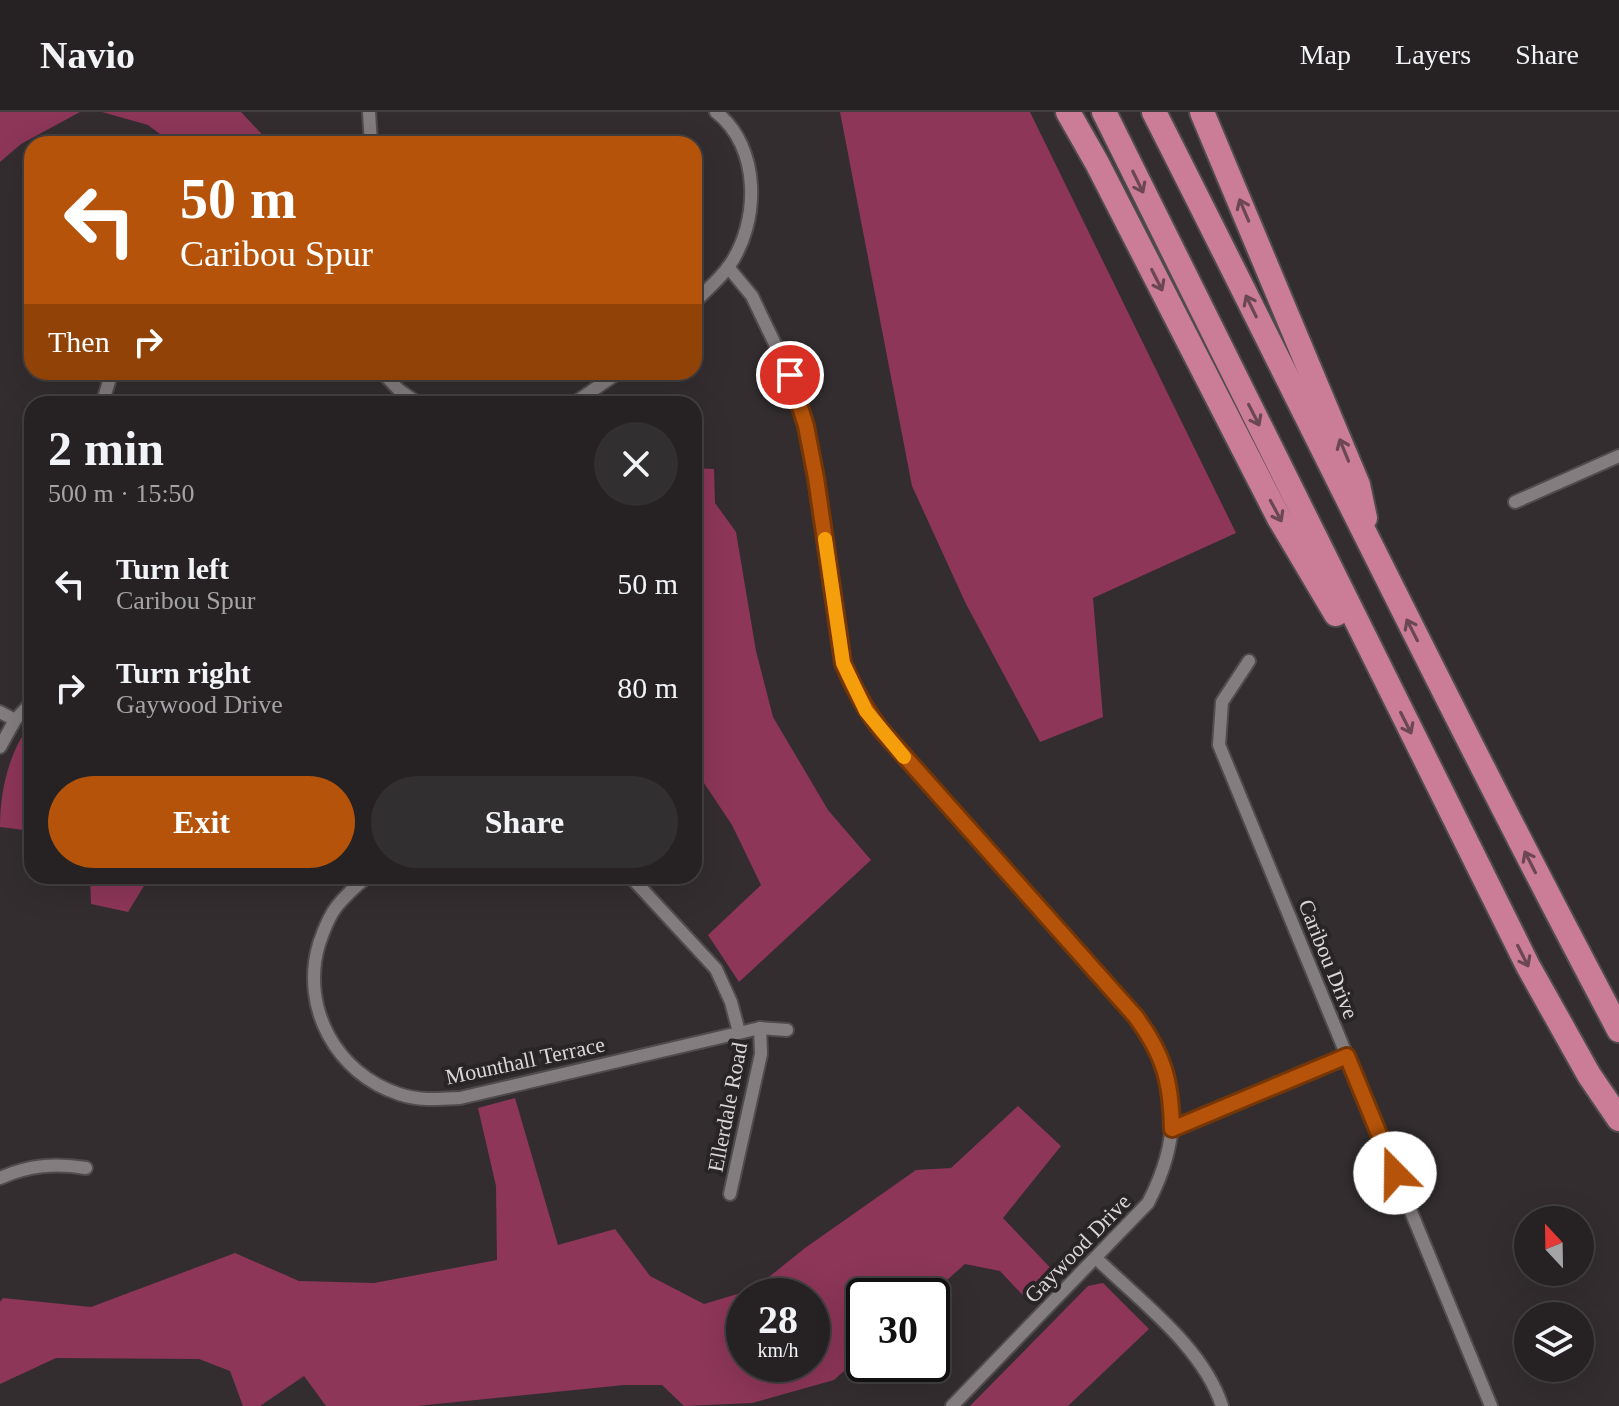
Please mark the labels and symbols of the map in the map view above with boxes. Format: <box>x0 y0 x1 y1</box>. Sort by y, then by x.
one-way arrow <box>1131 170 1146 194</box>
one-way arrow <box>1235 198 1250 223</box>
one-way arrow <box>1149 267 1165 291</box>
one-way arrow <box>1243 294 1258 318</box>
pin <box>756 341 824 409</box>
one-way arrow <box>1247 403 1262 426</box>
one-way arrow <box>1335 438 1350 463</box>
one-way arrow <box>1268 499 1284 522</box>
one-way arrow <box>1404 619 1420 643</box>
one-way arrow <box>1399 711 1415 735</box>
one-way arrow <box>1522 851 1537 874</box>
street label: Caribou Drive <box>1293 896 1364 1022</box>
one-way arrow <box>1516 943 1531 967</box>
street label: Mounthall Terrace <box>443 1031 607 1090</box>
street label: Ellerdale Road <box>703 1040 752 1174</box>
position arrow <box>1353 1131 1437 1215</box>
street label: Gaywood Drive <box>1019 1189 1135 1308</box>
north arrow <box>1514 1206 1594 1286</box>
speed limit sign: 30 <box>846 1278 950 1382</box>

